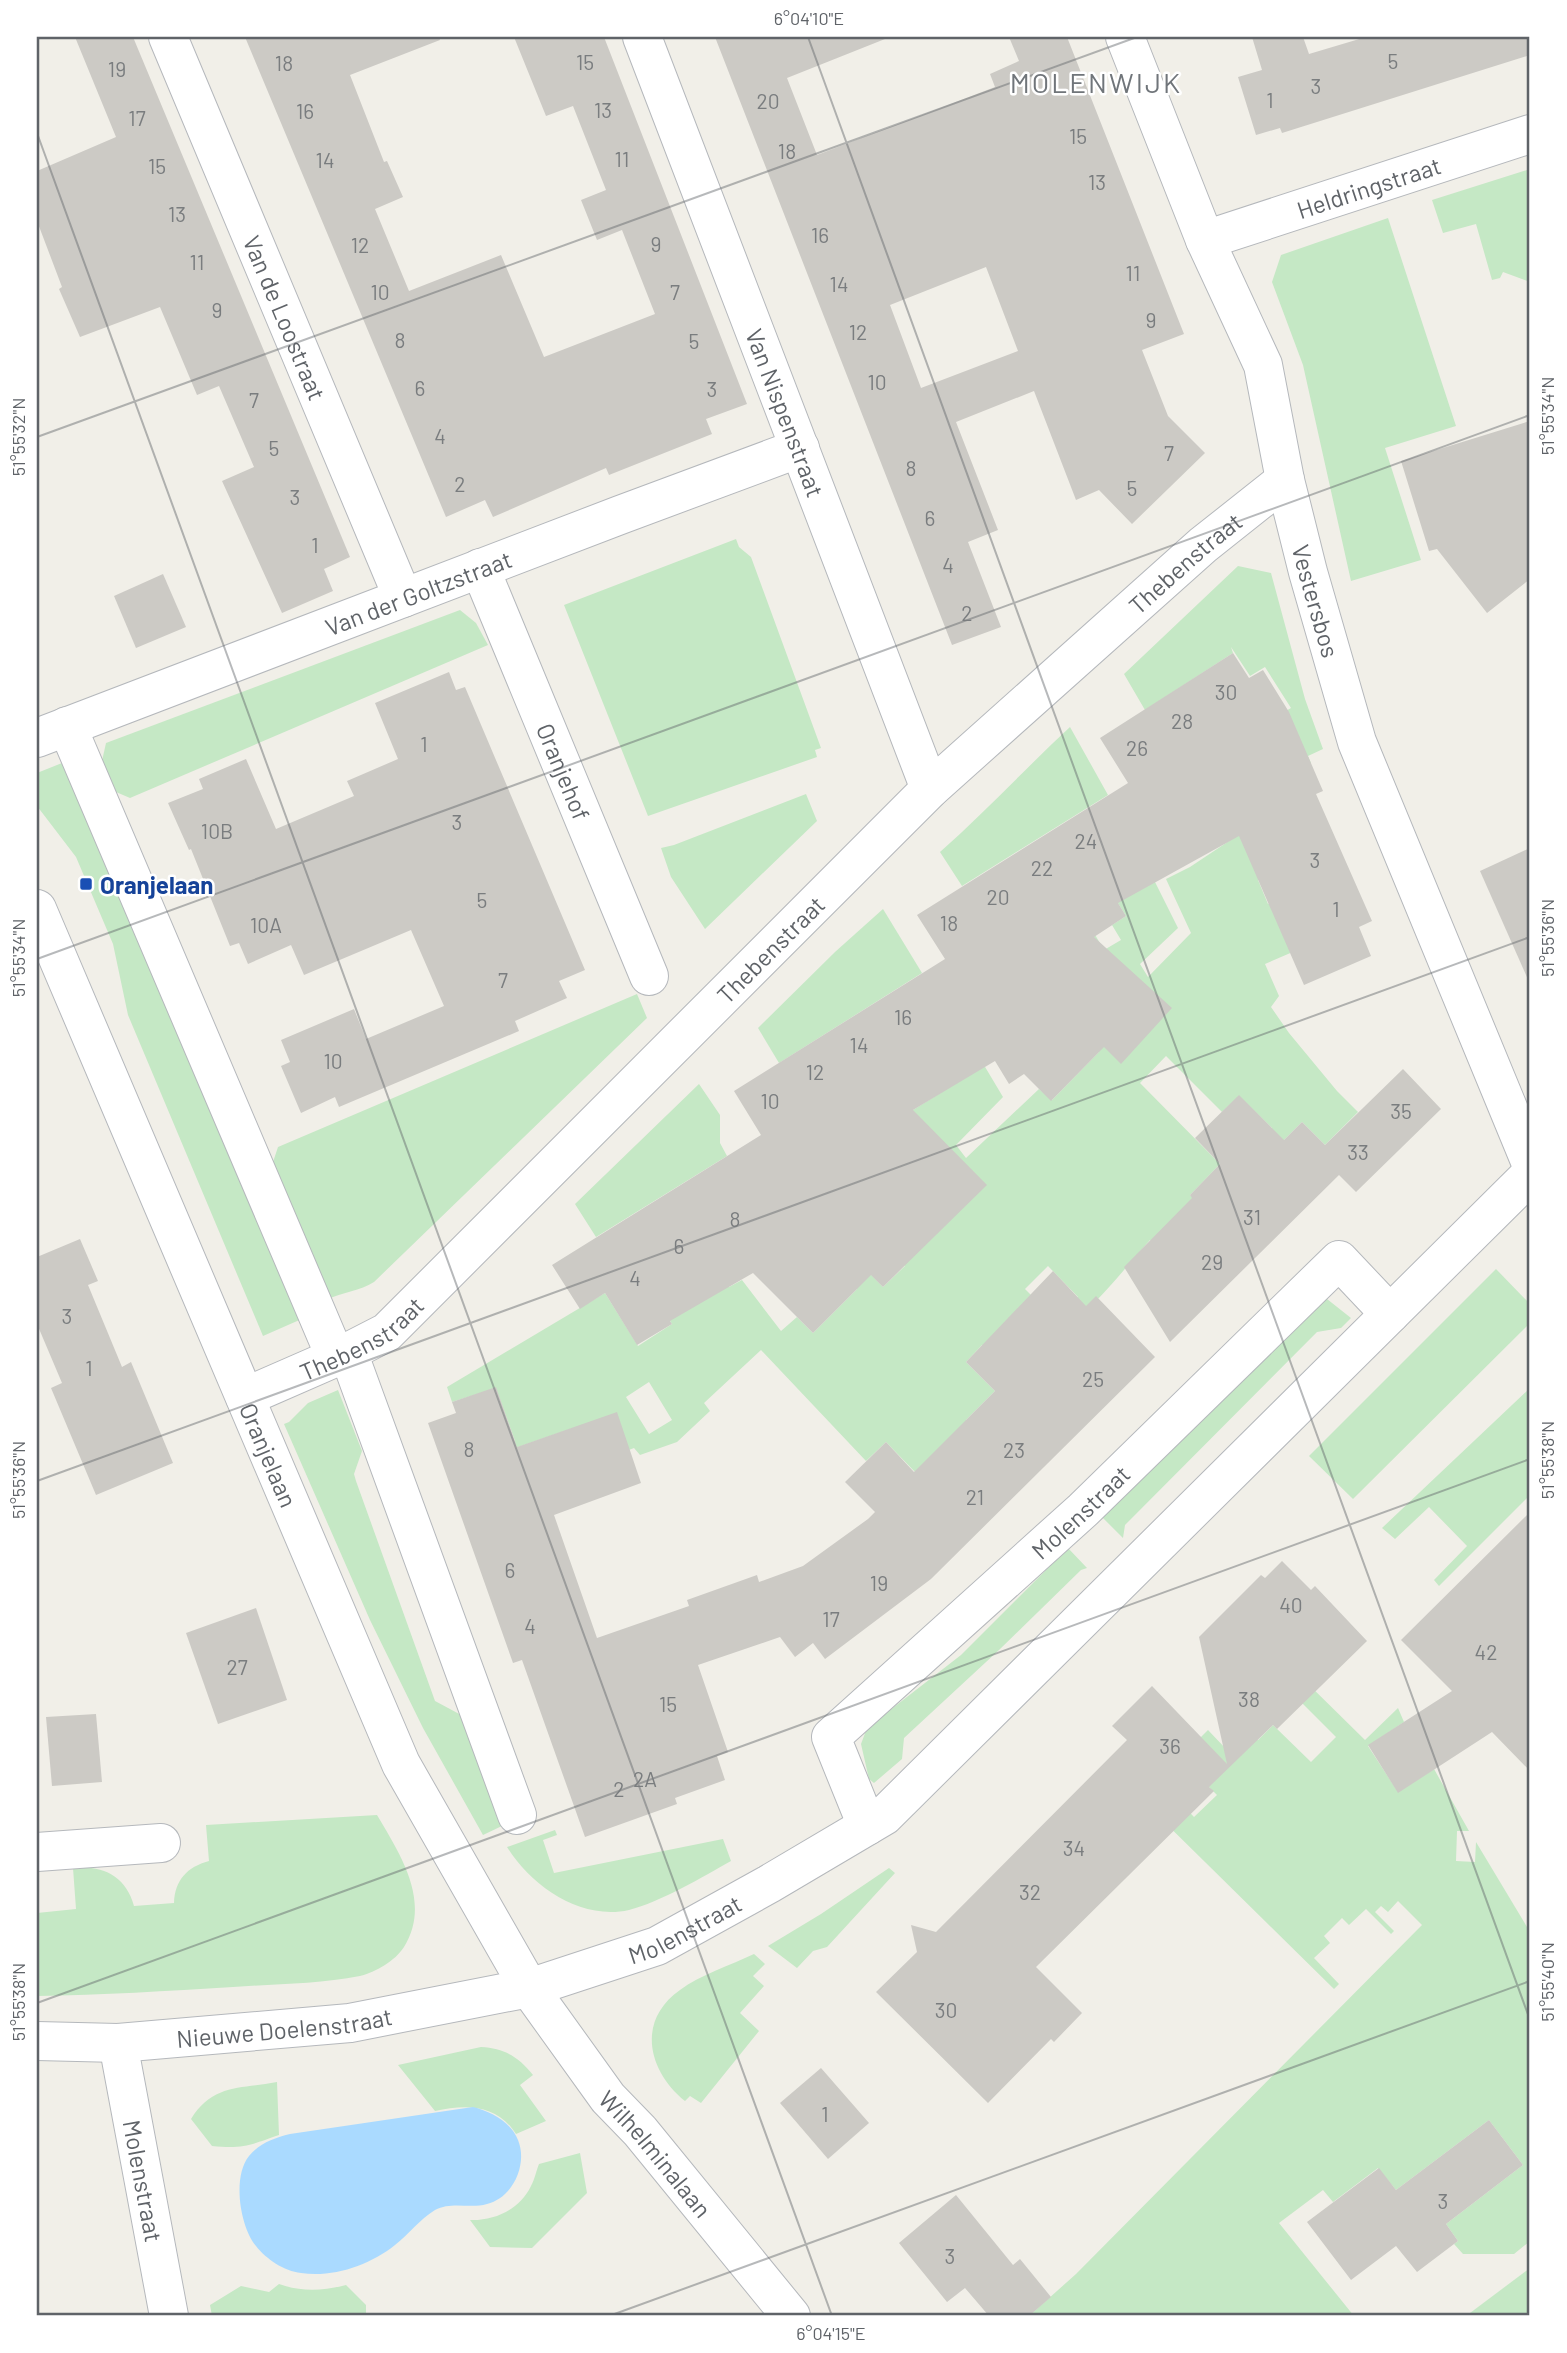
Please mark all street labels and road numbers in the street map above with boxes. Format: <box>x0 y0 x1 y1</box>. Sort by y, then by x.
street label: Heldringstraat <box>1293 150 1444 224</box>
street label: Van de Loostraat <box>238 231 333 404</box>
street label: Van Nispenstraat <box>740 324 831 501</box>
street label: Thebenstraat <box>1122 506 1247 619</box>
street label: Vestersbos <box>1287 541 1346 661</box>
street label: Van der Goltzstraat <box>321 543 515 641</box>
street label: Oranjehof <box>531 719 597 824</box>
street label: Thebenstraat <box>710 889 830 1009</box>
street label: Thebenstraat <box>295 1290 429 1386</box>
street label: Oranjelaan <box>234 1398 304 1511</box>
street label: Molenstraat <box>1025 1459 1135 1564</box>
street label: Molenstraat <box>624 1888 746 1969</box>
street label: Nieuwe Doelenstraat <box>175 2001 394 2052</box>
street label: Wilhelminalaan <box>594 2084 718 2223</box>
street label: Molenstraat <box>118 2117 169 2244</box>

